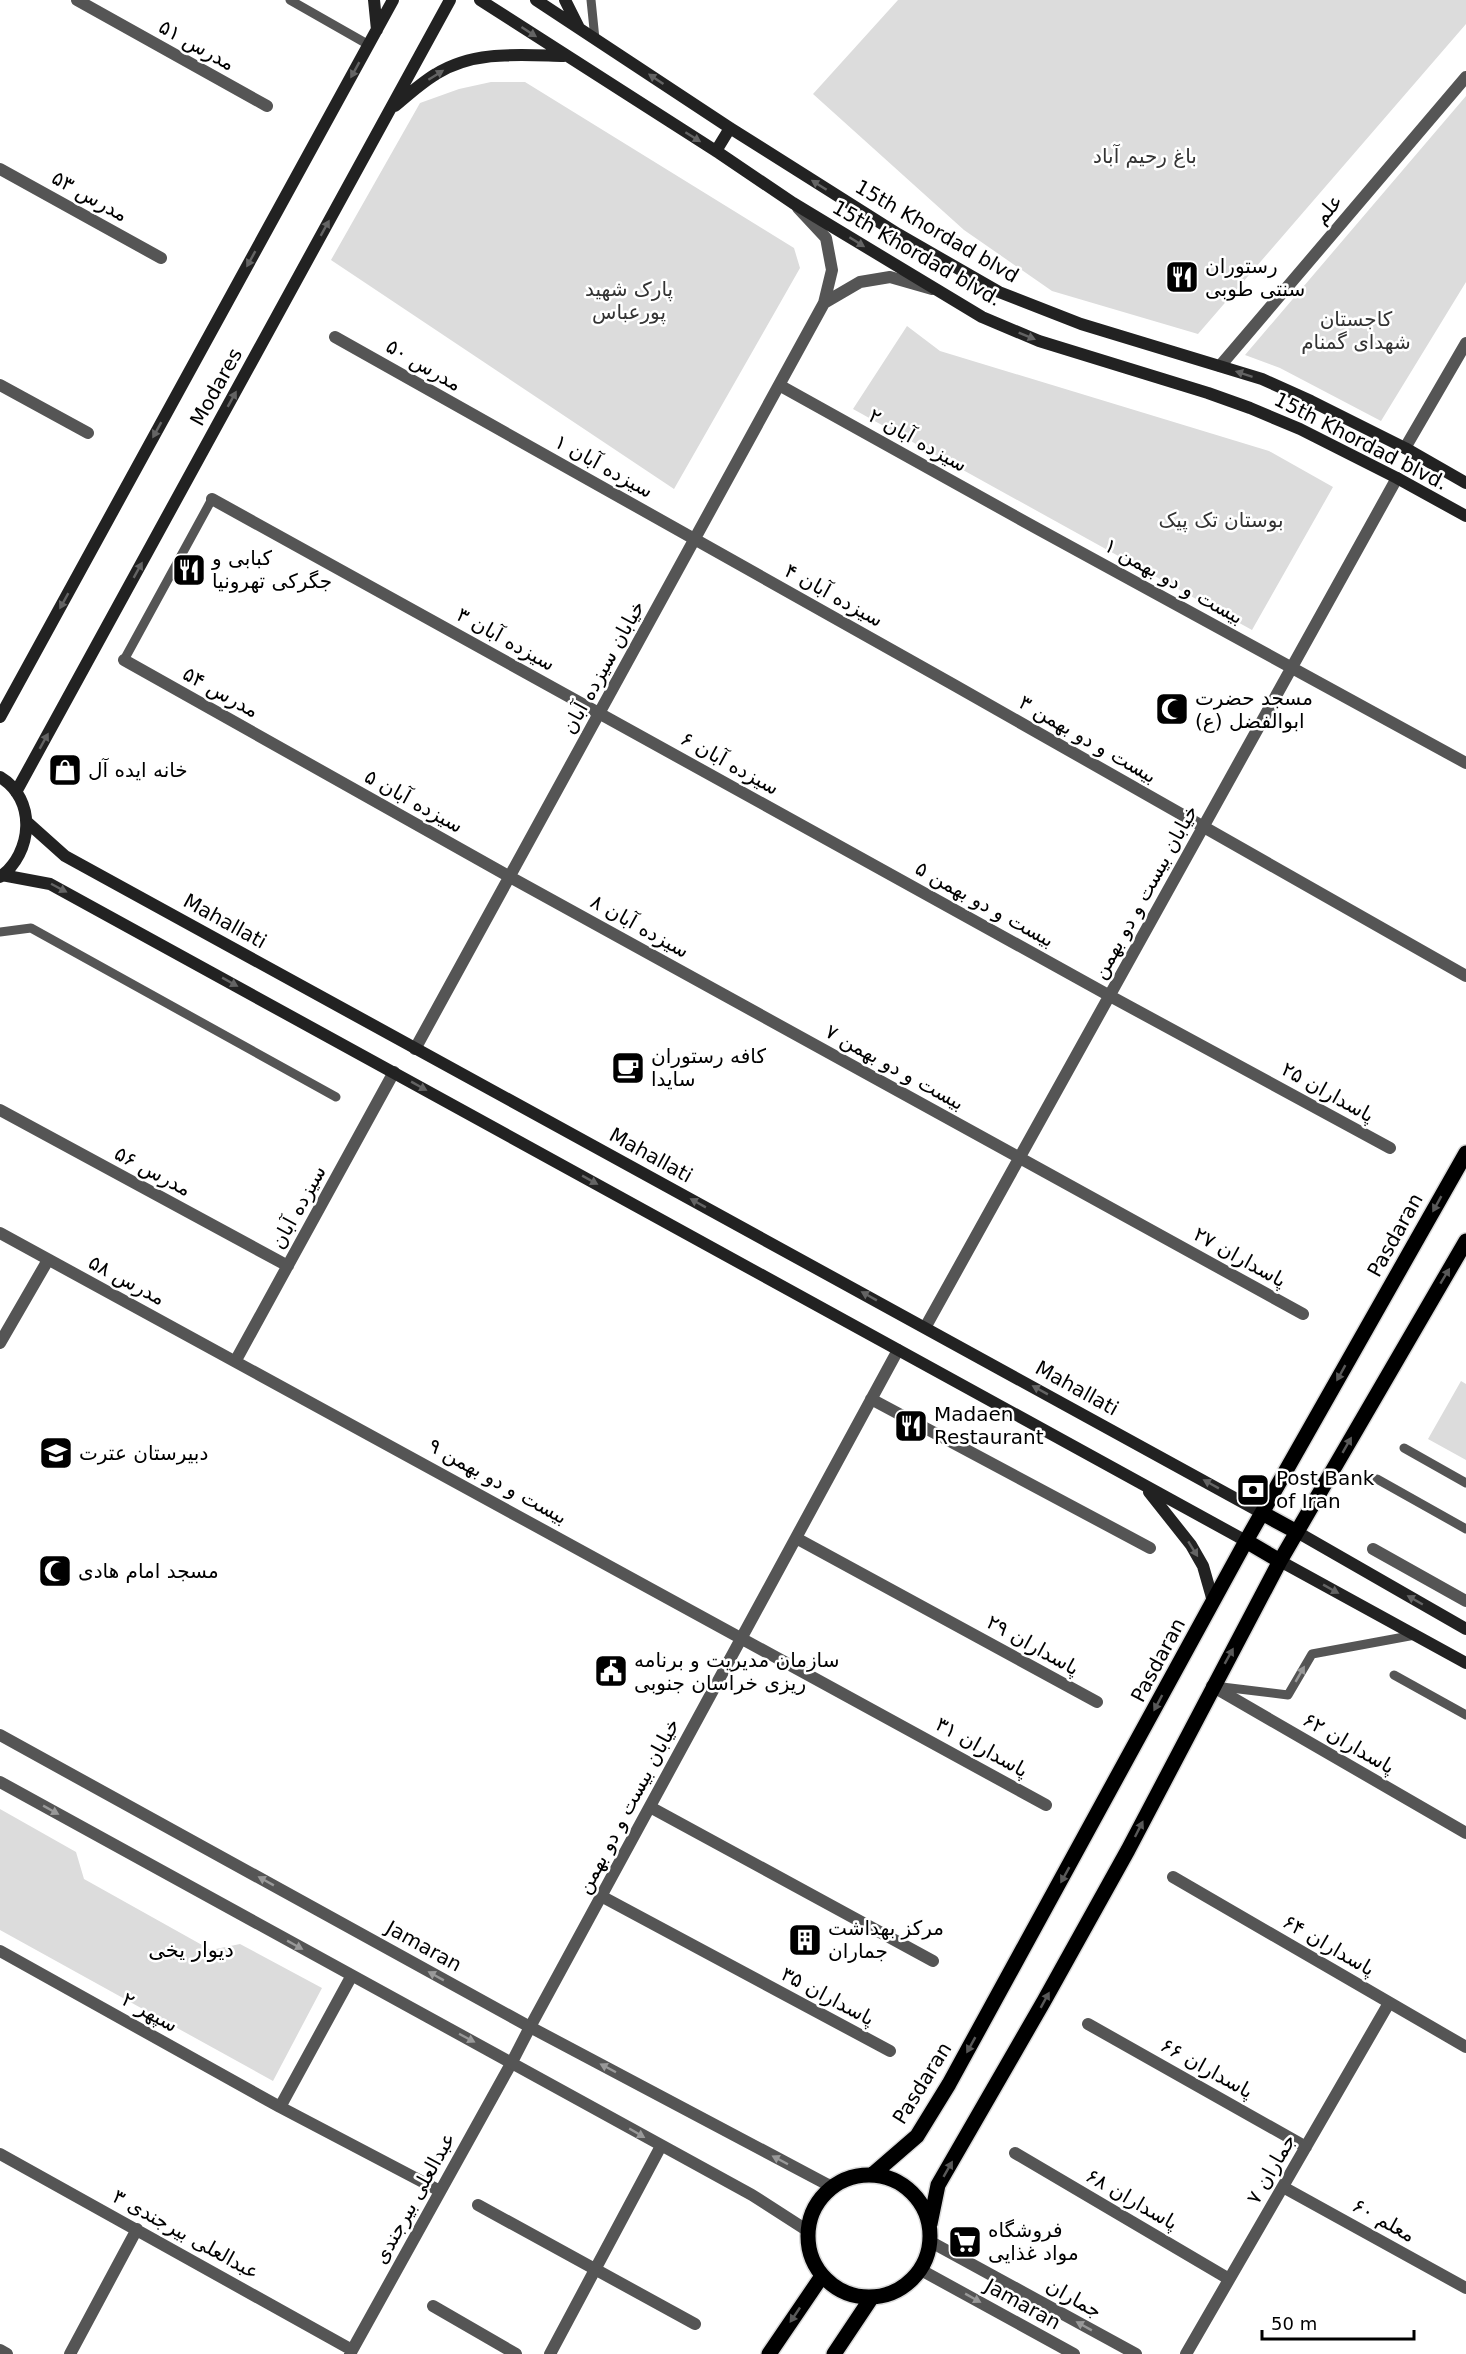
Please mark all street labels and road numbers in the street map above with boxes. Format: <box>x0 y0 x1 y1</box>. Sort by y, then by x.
street label: مدرس ۵۱ <box>155 14 239 76</box>
street label: مدرس ۵۳ <box>48 165 132 227</box>
street label: 15th Khordad blvd <box>851 174 1023 288</box>
street label: علم <box>1309 189 1347 229</box>
street label: 15th Khordad blvd. <box>828 195 1006 311</box>
street label: مدرس ۵۰ <box>382 334 466 396</box>
street label: Modares <box>185 344 247 430</box>
street label: 15th Khordad blvd. <box>1270 387 1452 495</box>
street label: سیزده آبان ۲ <box>865 402 972 477</box>
street label: سیزده آبان ۱ <box>551 428 658 503</box>
street label: بیست و دو بهمن ۱ <box>1100 533 1248 629</box>
street label: سیزده آبان ۴ <box>781 557 888 632</box>
street label: خیابان سیزده آبان <box>556 596 650 738</box>
street label: سیزده آبان ۳ <box>453 601 560 676</box>
street label: مدرس ۵۴ <box>179 661 263 723</box>
street label: بیست و دو بهمن ۳ <box>1015 690 1161 788</box>
street label: سیزده آبان ۶ <box>677 725 784 800</box>
street label: سیزده آبان ۵ <box>361 763 468 838</box>
street label: خیابان بیست و دو بهمن <box>1087 801 1203 983</box>
street label: بیست و دو بهمن ۵ <box>911 856 1059 952</box>
street label: Mahallati <box>179 888 271 954</box>
street label: سیزده آبان ۸ <box>587 888 694 963</box>
street label: بیست و دو بهمن ۷ <box>821 1019 969 1115</box>
street label: پاسداران ۲۵ <box>1277 1057 1379 1128</box>
street label: Mahallati <box>605 1122 697 1188</box>
street label: مدرس ۵۶ <box>111 1141 195 1201</box>
street label: سیزده آبان <box>264 1161 331 1253</box>
street label: Pasdaran <box>1362 1189 1428 1281</box>
street label: پاسداران ۲۷ <box>1189 1222 1291 1293</box>
street label: مدرس ۵۸ <box>85 1250 169 1310</box>
street label: Mahallati <box>1031 1355 1123 1421</box>
street label: بیست و دو بهمن ۹ <box>424 1433 572 1529</box>
street label: پاسداران ۲۹ <box>982 1610 1084 1681</box>
street label: Pasdaran <box>1126 1614 1190 1706</box>
street label: پاسداران ۶۲ <box>1298 1707 1399 1780</box>
street label: پاسداران ۳۱ <box>931 1712 1033 1783</box>
street label: خیابان بیست و دو بهمن <box>572 1714 684 1898</box>
street label: پاسداران ۶۴ <box>1278 1909 1379 1982</box>
street label: Jamaran <box>380 1914 466 1977</box>
street label: پاسداران ۳۵ <box>777 1961 879 2031</box>
street label: سپهر ۲ <box>117 1987 182 2038</box>
street label: پاسداران ۶۶ <box>1156 2033 1258 2104</box>
street label: Pasdaran <box>887 2038 957 2128</box>
street label: عبدالعلی بیرجندی <box>368 2128 460 2268</box>
street label: جماران ۷ <box>1241 2130 1301 2208</box>
street label: پاسداران ۶۸ <box>1081 2163 1182 2236</box>
street label: عبدالعلی بیرجندی ۳ <box>109 2184 263 2284</box>
street label: معلم ۶۰ <box>1348 2193 1420 2247</box>
street label: Jamaran <box>979 2272 1065 2335</box>
street label: جماران <box>1042 2273 1106 2323</box>

